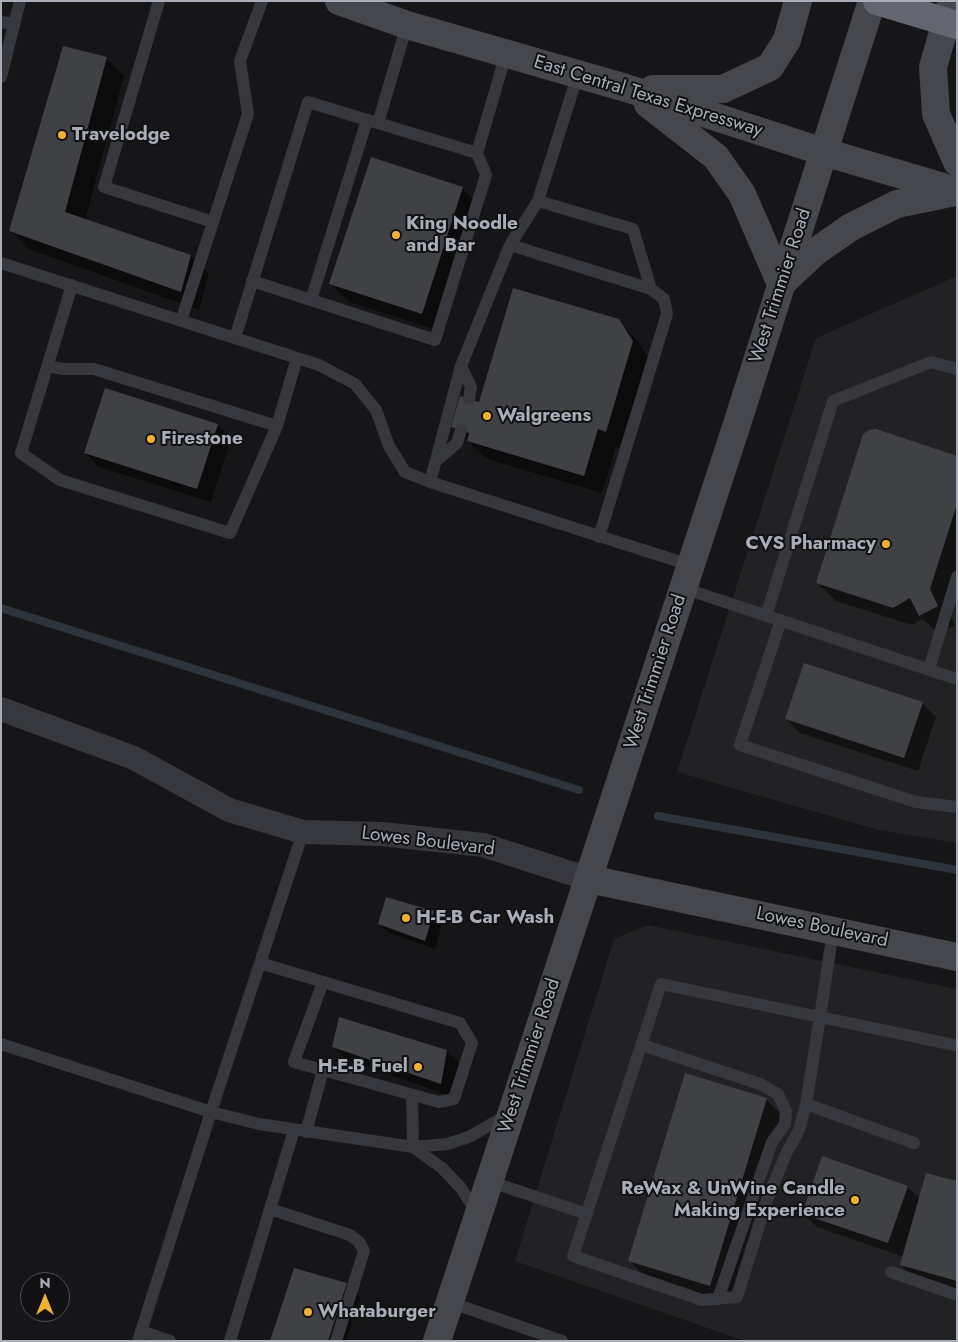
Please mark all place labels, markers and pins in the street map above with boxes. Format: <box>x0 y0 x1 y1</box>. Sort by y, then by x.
place label: Travelodge <box>72 124 170 146</box>
marker: Travelodge <box>56 129 68 141</box>
place label: King Noodle and Bar <box>406 213 518 257</box>
marker: King Noodle and Bar <box>390 229 402 241</box>
place label: Walgreens <box>497 405 591 427</box>
marker: Walgreens <box>481 410 493 422</box>
place label: Firestone <box>161 428 243 450</box>
marker: Firestone <box>145 433 157 445</box>
place label: CVS Pharmacy <box>746 533 876 555</box>
marker: CVS Pharmacy <box>880 538 892 550</box>
place label: H-E-B Car Wash <box>416 907 554 929</box>
marker: H-E-B Car Wash <box>400 912 412 924</box>
place label: H-E-B Fuel <box>318 1056 408 1078</box>
marker: H-E-B Fuel <box>412 1061 424 1073</box>
place label: ReWax & UnWine Candle Making Experience <box>621 1178 845 1222</box>
marker: ReWax & UnWine Candle Making Experience <box>849 1194 861 1206</box>
place label: Whataburger <box>318 1301 436 1323</box>
marker: Whataburger <box>302 1306 314 1318</box>

